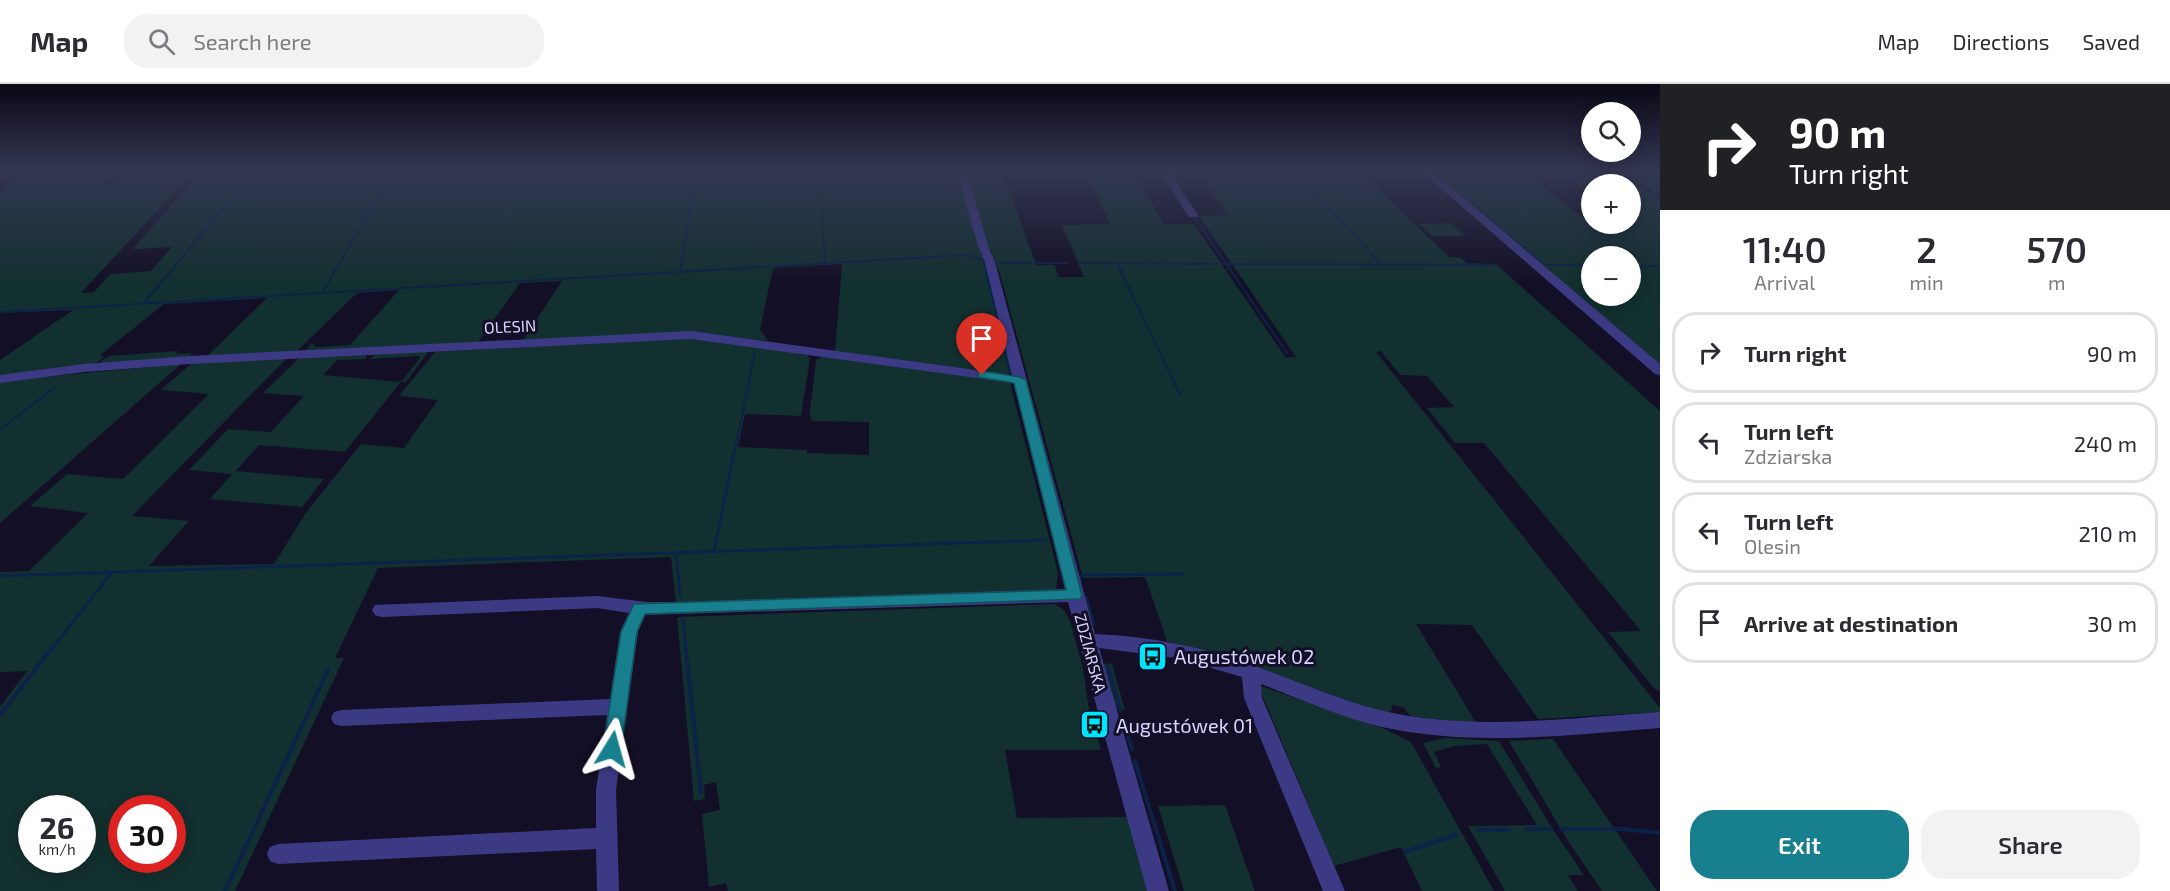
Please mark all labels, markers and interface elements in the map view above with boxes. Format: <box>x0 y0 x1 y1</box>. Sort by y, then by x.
search box <box>124 14 544 68</box>
text: Map <box>30 24 88 58</box>
icon: search <box>145 25 178 58</box>
text: Search here <box>193 28 312 54</box>
text: Map <box>1877 29 1920 54</box>
text: Directions <box>1953 29 2049 54</box>
text: Saved <box>2082 29 2140 54</box>
map controls <box>1581 102 1641 306</box>
button: search <box>1581 102 1641 162</box>
text: 90 m <box>1789 106 1886 156</box>
icon: right <box>1690 108 1768 186</box>
text: Turn right <box>1789 157 1909 189</box>
button: + <box>1581 174 1641 234</box>
text: 11:40 <box>1743 227 1827 270</box>
text: 2 <box>1916 227 1937 270</box>
text: 570 <box>2026 227 2087 270</box>
button: − <box>1581 246 1641 306</box>
text: Arrival <box>1754 270 1815 294</box>
text: min <box>1910 270 1944 294</box>
text: m <box>2048 270 2066 294</box>
pin <box>956 313 1007 375</box>
street label: OLESIN <box>483 315 537 337</box>
icon: arrive <box>965 322 998 355</box>
icon: right <box>1693 336 1726 369</box>
text: Turn right <box>1744 340 1846 366</box>
text: 90 m <box>2087 340 2137 366</box>
text: Turn left <box>1744 418 1833 444</box>
icon: left <box>1693 426 1726 459</box>
text: 240 m <box>2074 430 2137 456</box>
text: Zdziarska <box>1744 444 1832 468</box>
text: Turn left <box>1744 508 1833 534</box>
icon: left <box>1693 516 1726 549</box>
text: 210 m <box>2078 520 2137 546</box>
text: Olesin <box>1744 534 1801 558</box>
icon: arrive <box>1693 606 1726 639</box>
text: Arrive at destination <box>1744 610 1958 636</box>
text: 30 m <box>2087 610 2137 636</box>
street label: ZDZIARSKA <box>1071 611 1111 695</box>
bus stop icon: Augustówek 02 <box>1137 640 1169 672</box>
place label: Augustówek 02 <box>1174 644 1314 668</box>
bus stop icon: Augustówek 01 <box>1079 709 1111 741</box>
place label: Augustówek 01 <box>1116 713 1253 737</box>
position arrow <box>580 717 644 781</box>
speed limit sign: 30 <box>108 795 186 873</box>
text: 26 <box>39 809 75 845</box>
button: Exit <box>1690 810 1909 879</box>
button: Share <box>1921 810 2140 879</box>
text: km/h <box>38 840 76 858</box>

